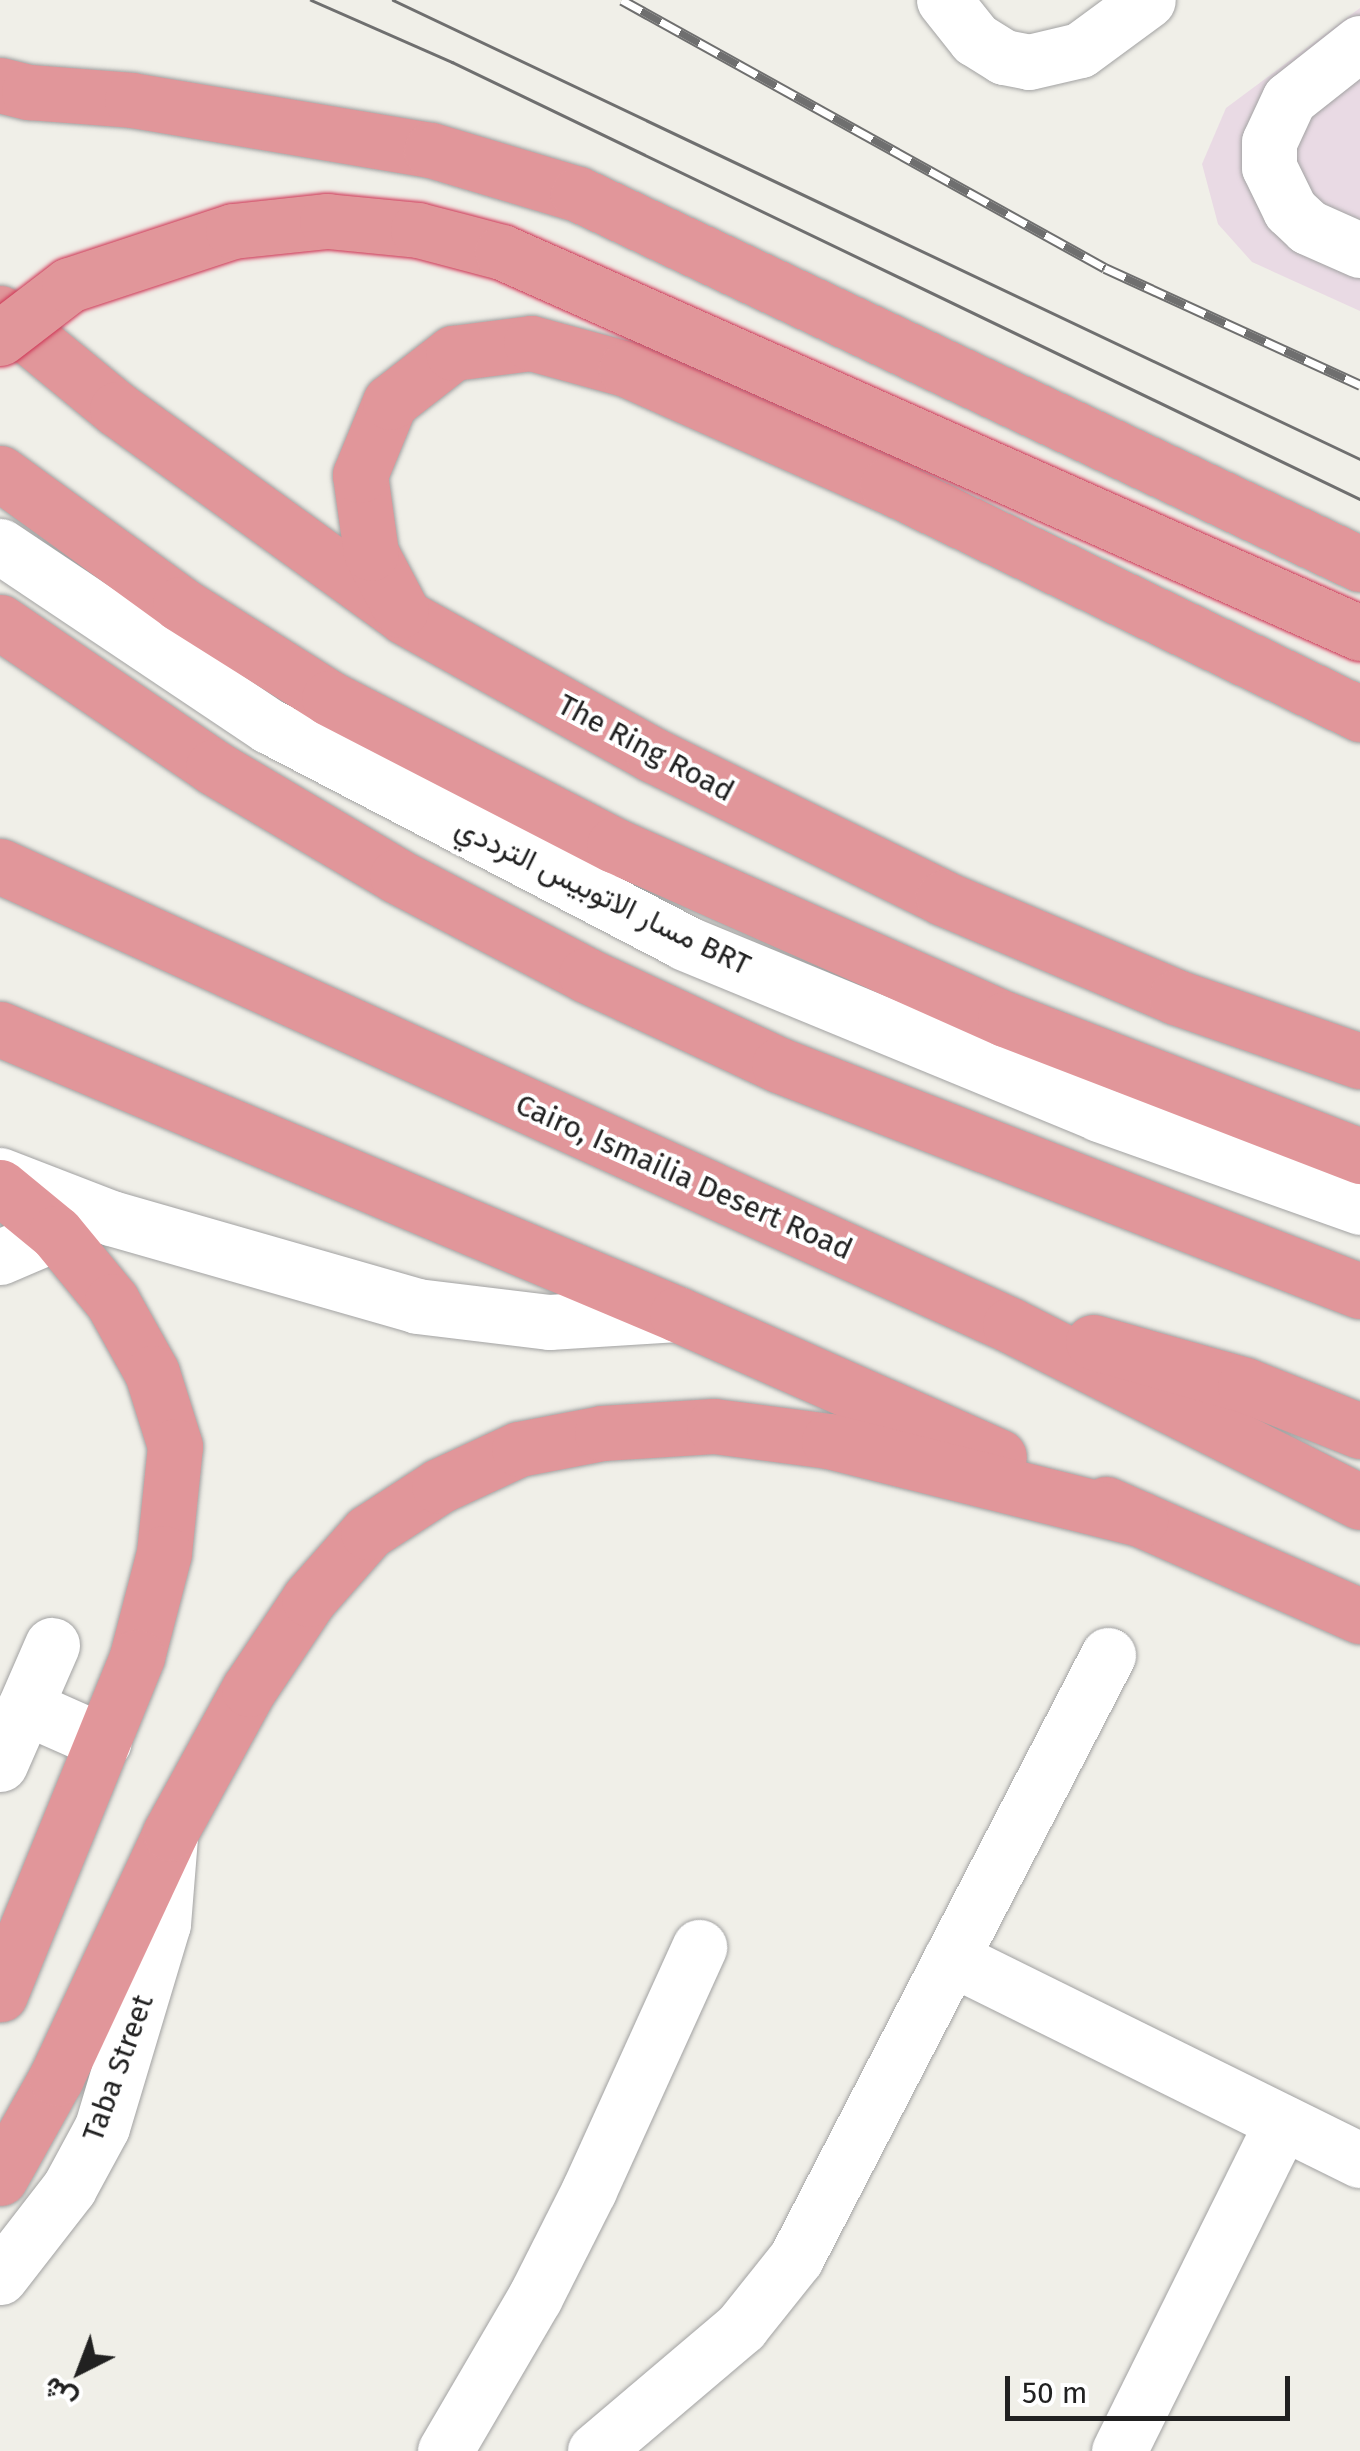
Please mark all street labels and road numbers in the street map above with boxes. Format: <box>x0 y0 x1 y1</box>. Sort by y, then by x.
street label: The Ring Road <box>552 686 740 810</box>
street label: مسار الاتوبيس الترددي BRT <box>450 809 756 983</box>
street label: Cairo, Ismailia Desert Road <box>510 1086 858 1268</box>
street label: Taba Street <box>75 1990 161 2146</box>

